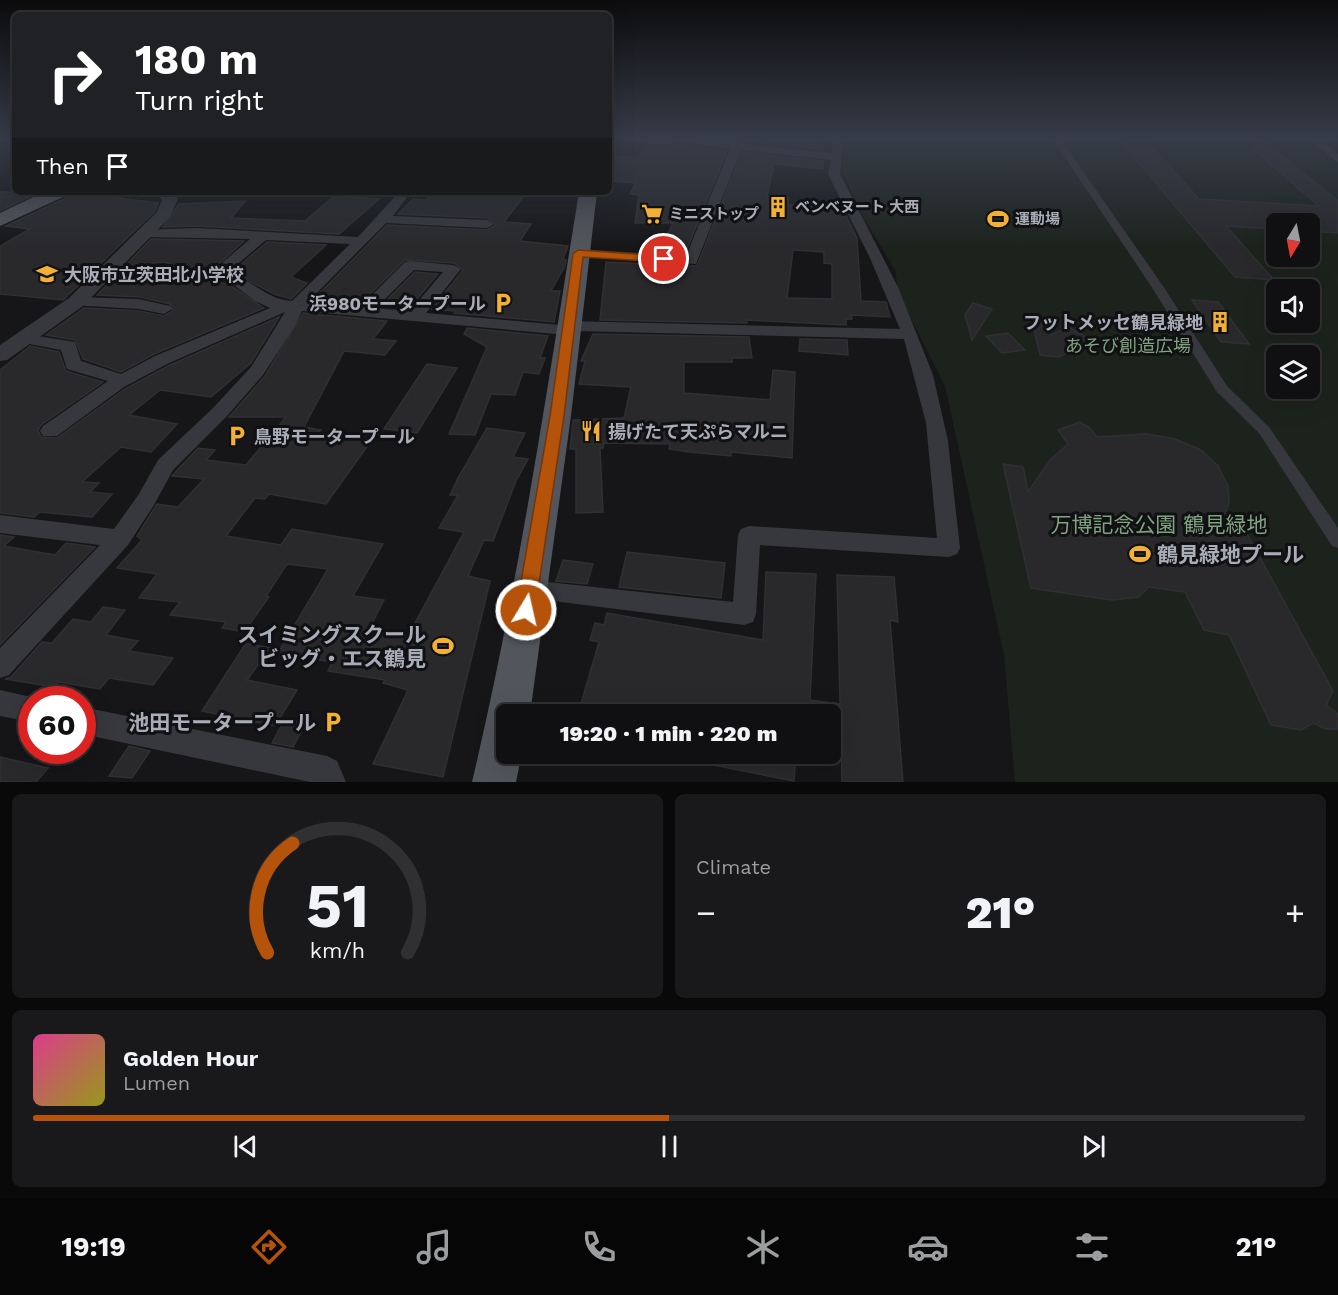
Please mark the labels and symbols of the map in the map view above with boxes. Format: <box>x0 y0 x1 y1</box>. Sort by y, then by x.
building icon: ベンベヌート 大西 <box>766 195 790 219</box>
place label: ベンベヌート 大西 <box>795 198 919 216</box>
supermarket icon: ミニストップ <box>640 202 664 226</box>
place label: ミニストップ <box>669 205 759 223</box>
sports icon: 運動場 <box>986 207 1010 231</box>
place label: 運動場 <box>1015 210 1060 228</box>
north arrow <box>1266 213 1320 267</box>
pin <box>638 233 689 284</box>
school or university icon: 大阪市立茨田北小学校 <box>35 262 59 286</box>
place label: 大阪市立茨田北小学校 <box>64 264 244 285</box>
parking icon: 浜980モータープール <box>491 291 515 315</box>
place label: 浜980モータープール <box>309 293 486 314</box>
building icon: フットメッセ鶴見緑地 <box>1208 310 1232 334</box>
place label: フットメッセ鶴見緑地 <box>1023 312 1203 333</box>
park label: あそび創造広場 <box>1065 335 1191 356</box>
restaurant icon: 揚げたて天ぷらマルニ <box>579 419 603 443</box>
place label: 揚げたて天ぷらマルニ <box>608 421 788 442</box>
parking icon: 鳥野モータープール <box>225 424 249 448</box>
place label: 鳥野モータープール <box>254 426 415 447</box>
park label: 万博記念公園 鶴見緑地 <box>1050 512 1268 537</box>
sports icon: 鶴見緑地プール <box>1128 542 1152 566</box>
place label: 鶴見緑地プール <box>1157 542 1304 567</box>
position arrow <box>494 578 558 642</box>
place label: スイミングスクール ビッグ・エス鶴見 <box>237 622 426 671</box>
sports icon: スイミングスクール ビッグ・エス鶴見 <box>431 634 455 658</box>
speed limit sign: 60 <box>18 686 96 764</box>
place label: 池田モータープール <box>128 710 316 735</box>
parking icon: 池田モータープール <box>321 710 345 734</box>

